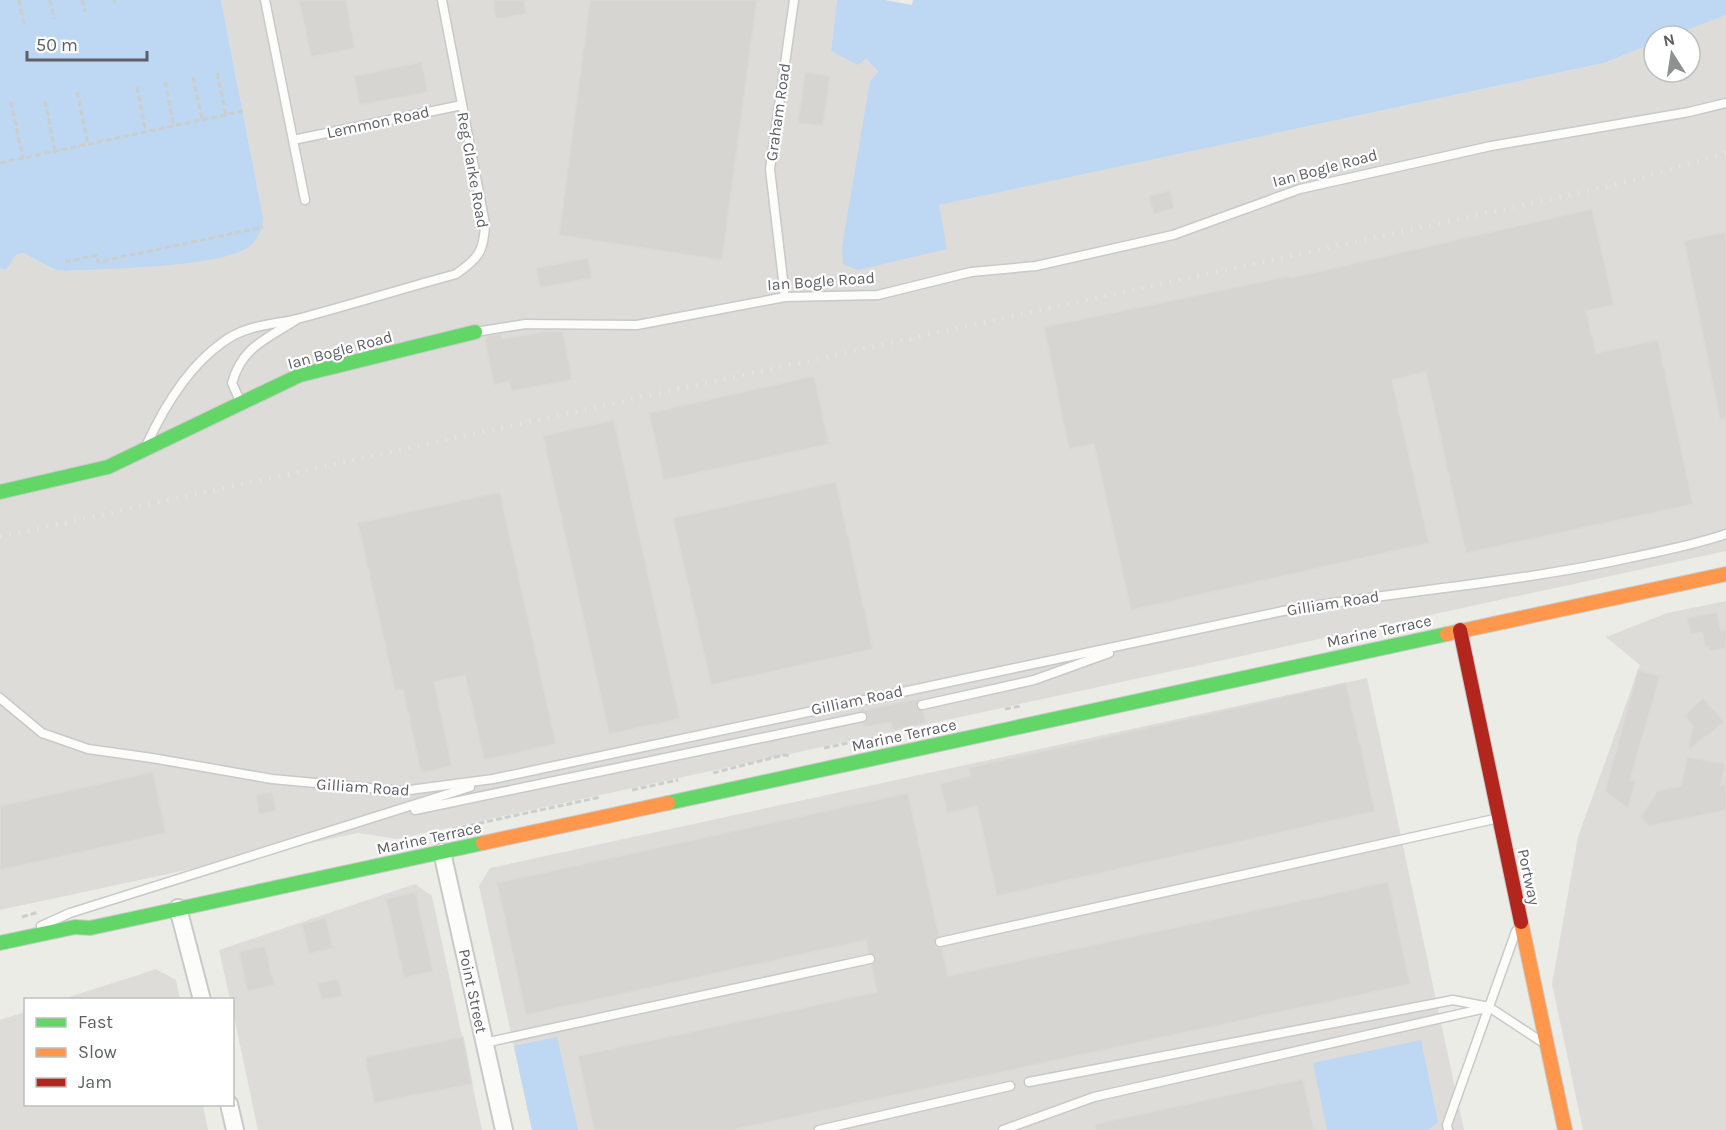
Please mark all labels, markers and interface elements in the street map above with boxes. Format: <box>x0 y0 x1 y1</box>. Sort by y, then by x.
scale bar <box>27 24 147 62</box>
north arrow <box>1642 24 1702 84</box>
text: N <box>1661 29 1677 50</box>
text: 50 m <box>36 34 78 56</box>
street label: Graham Road <box>762 62 794 162</box>
street label: Lemmon Road <box>325 102 431 142</box>
street label: Reg Clarke Road <box>453 110 493 230</box>
street label: Ian Bogle Road <box>1270 145 1380 191</box>
street label: Ian Bogle Road <box>767 268 875 294</box>
street label: Ian Bogle Road <box>285 327 395 373</box>
street label: Gilliam Road <box>1285 586 1381 620</box>
street label: Marine Terrace <box>1325 611 1433 651</box>
street label: Gilliam Road <box>809 681 905 719</box>
street label: Marine Terrace <box>850 715 958 755</box>
street label: Gilliam Road <box>316 774 410 800</box>
street label: Marine Terrace <box>375 818 483 858</box>
street label: Portway <box>1514 847 1544 908</box>
street label: Point Street <box>455 947 491 1035</box>
legend <box>24 998 234 1106</box>
text: Fast <box>78 1011 113 1033</box>
text: Slow <box>78 1041 117 1063</box>
text: Jam <box>78 1071 112 1093</box>

